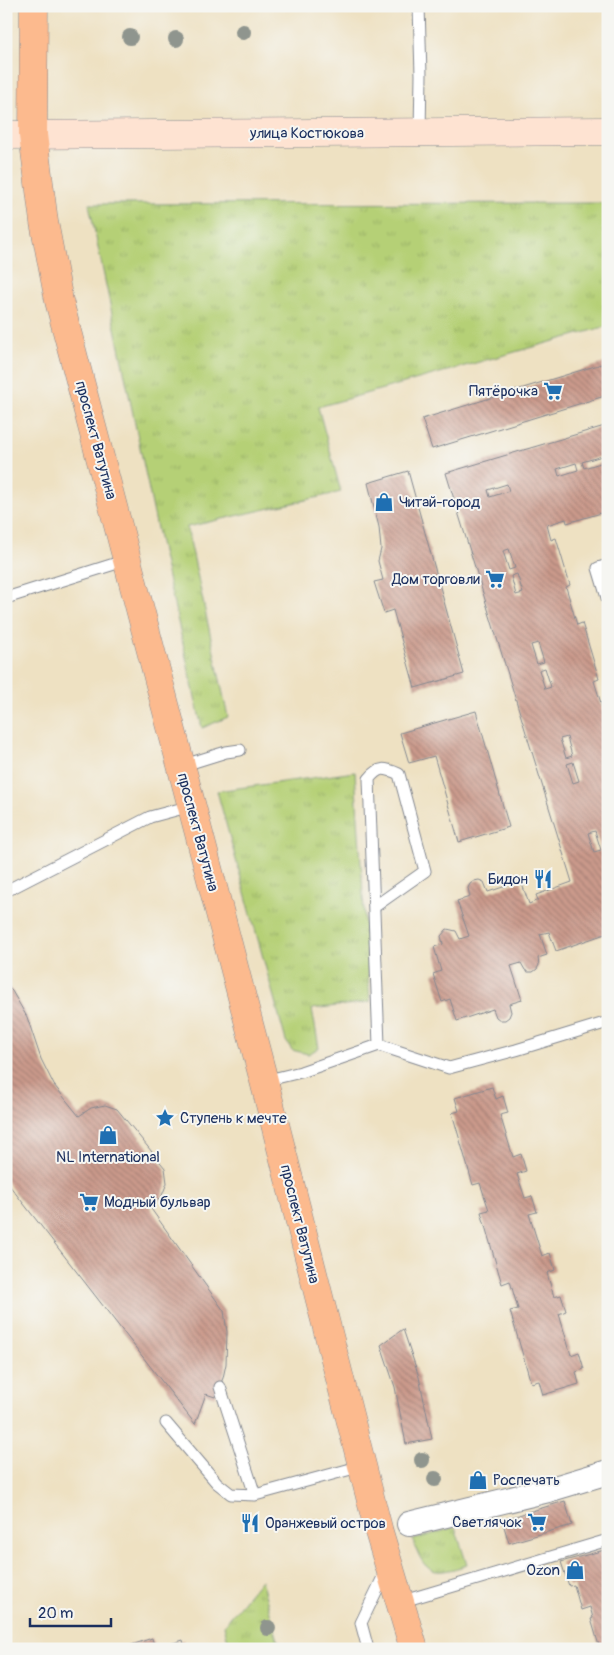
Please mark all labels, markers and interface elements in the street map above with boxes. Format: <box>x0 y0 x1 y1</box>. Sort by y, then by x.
street label: улица Костюкова <box>249 124 364 143</box>
street label: проспект Ватутина <box>71 379 120 502</box>
supermarket icon: Пятёрочка <box>542 380 564 402</box>
place label: Пятёрочка <box>469 382 538 401</box>
shop icon: Читай-город <box>373 491 395 513</box>
place label: Читай-город <box>399 493 480 512</box>
supermarket icon: Дом торговли <box>484 568 506 590</box>
place label: Дом торговли <box>391 570 480 589</box>
street label: проспект Ватутина <box>173 771 222 894</box>
restaurant icon: Бидон <box>532 868 554 890</box>
place label: Бидон <box>488 870 528 889</box>
place icon: Ступень к мечте <box>154 1107 176 1129</box>
place label: Ступень к мечте <box>180 1109 287 1128</box>
shop icon: NL International <box>97 1124 119 1146</box>
place label: NL International <box>56 1148 160 1167</box>
street label: проспект Ватутина <box>276 1163 323 1286</box>
supermarket icon: Модный бульвар <box>78 1191 100 1213</box>
place label: Модный бульвар <box>104 1193 211 1212</box>
shop icon: Роспечать <box>467 1469 489 1491</box>
place label: Роспечать <box>493 1471 560 1490</box>
supermarket icon: Светлячок <box>526 1511 548 1533</box>
restaurant icon: Оранжевый остров <box>239 1512 261 1534</box>
place label: Светлячок <box>452 1513 522 1532</box>
place label: Оранжевый остров <box>265 1514 386 1533</box>
shop icon: Ozon <box>564 1559 586 1581</box>
place label: Ozon <box>526 1561 560 1580</box>
scale bar <box>30 1595 111 1627</box>
text: 20 m <box>38 1604 73 1623</box>

